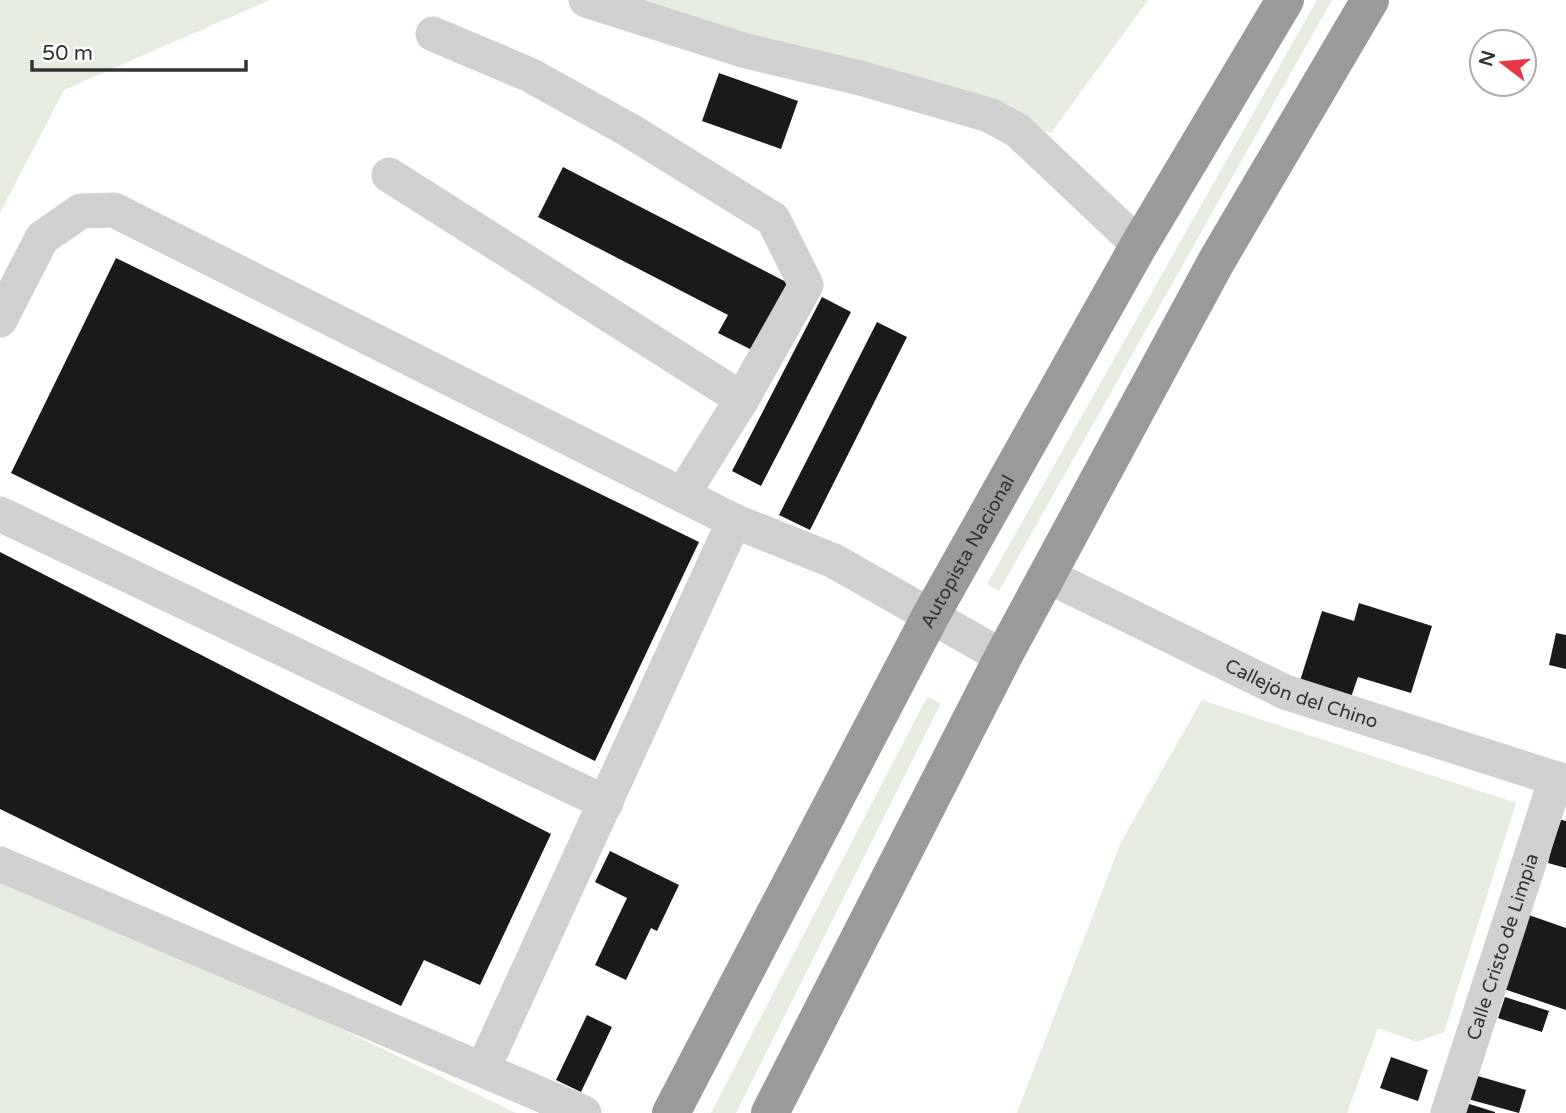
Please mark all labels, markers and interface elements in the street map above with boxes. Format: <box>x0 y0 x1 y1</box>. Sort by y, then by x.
scale bar <box>32 28 245 72</box>
north arrow <box>1468 28 1538 98</box>
text: 50 m <box>42 41 93 66</box>
text: N <box>1475 48 1500 69</box>
street label: Autopista Nacional <box>916 471 1020 632</box>
street label: Callejón del Chino <box>1221 654 1381 733</box>
street label: Calle Cristo de Limpia <box>1462 851 1543 1043</box>

